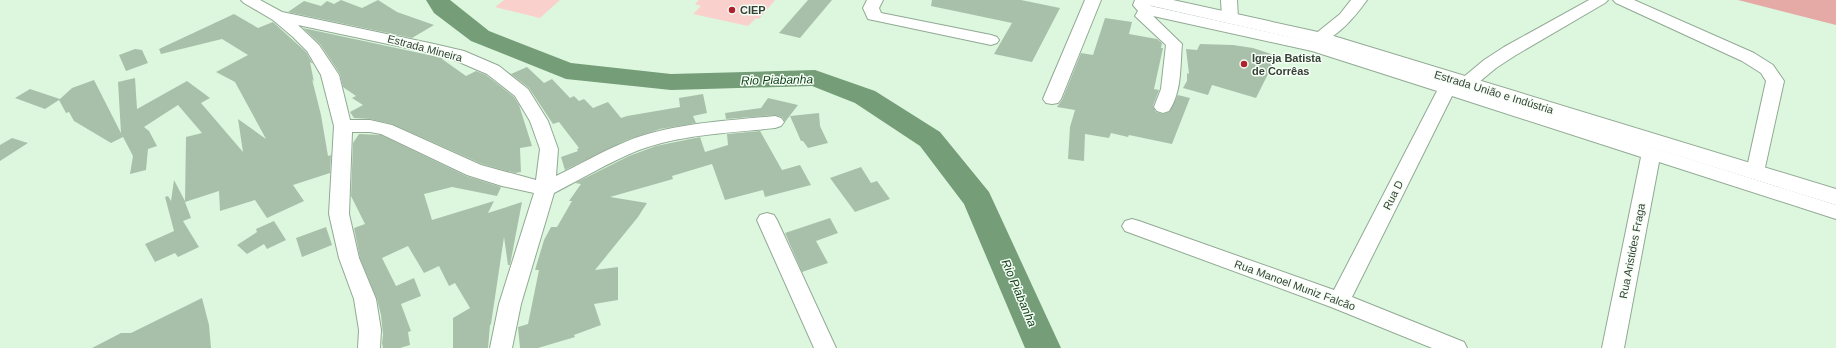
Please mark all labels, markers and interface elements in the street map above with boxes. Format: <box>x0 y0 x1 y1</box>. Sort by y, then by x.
place label: CIEP <box>740 4 766 16</box>
marker: CIEP <box>727 5 737 15</box>
street label: Estrada Mineira <box>386 32 465 64</box>
place label: Igreja Batista de Corrêas <box>1252 52 1322 77</box>
marker: Igreja Batista de Corrêas <box>1239 59 1249 69</box>
street label: Estrada União e Indústria <box>1433 68 1556 116</box>
water label: Rio Piabanha <box>741 72 813 88</box>
street label: Rua D <box>1381 178 1405 212</box>
street label: Rua Aristides Fraga <box>1617 202 1647 300</box>
water label: Rio Piabanha <box>998 257 1040 329</box>
street label: Rua Manoel Muniz Falcão <box>1233 258 1357 312</box>

